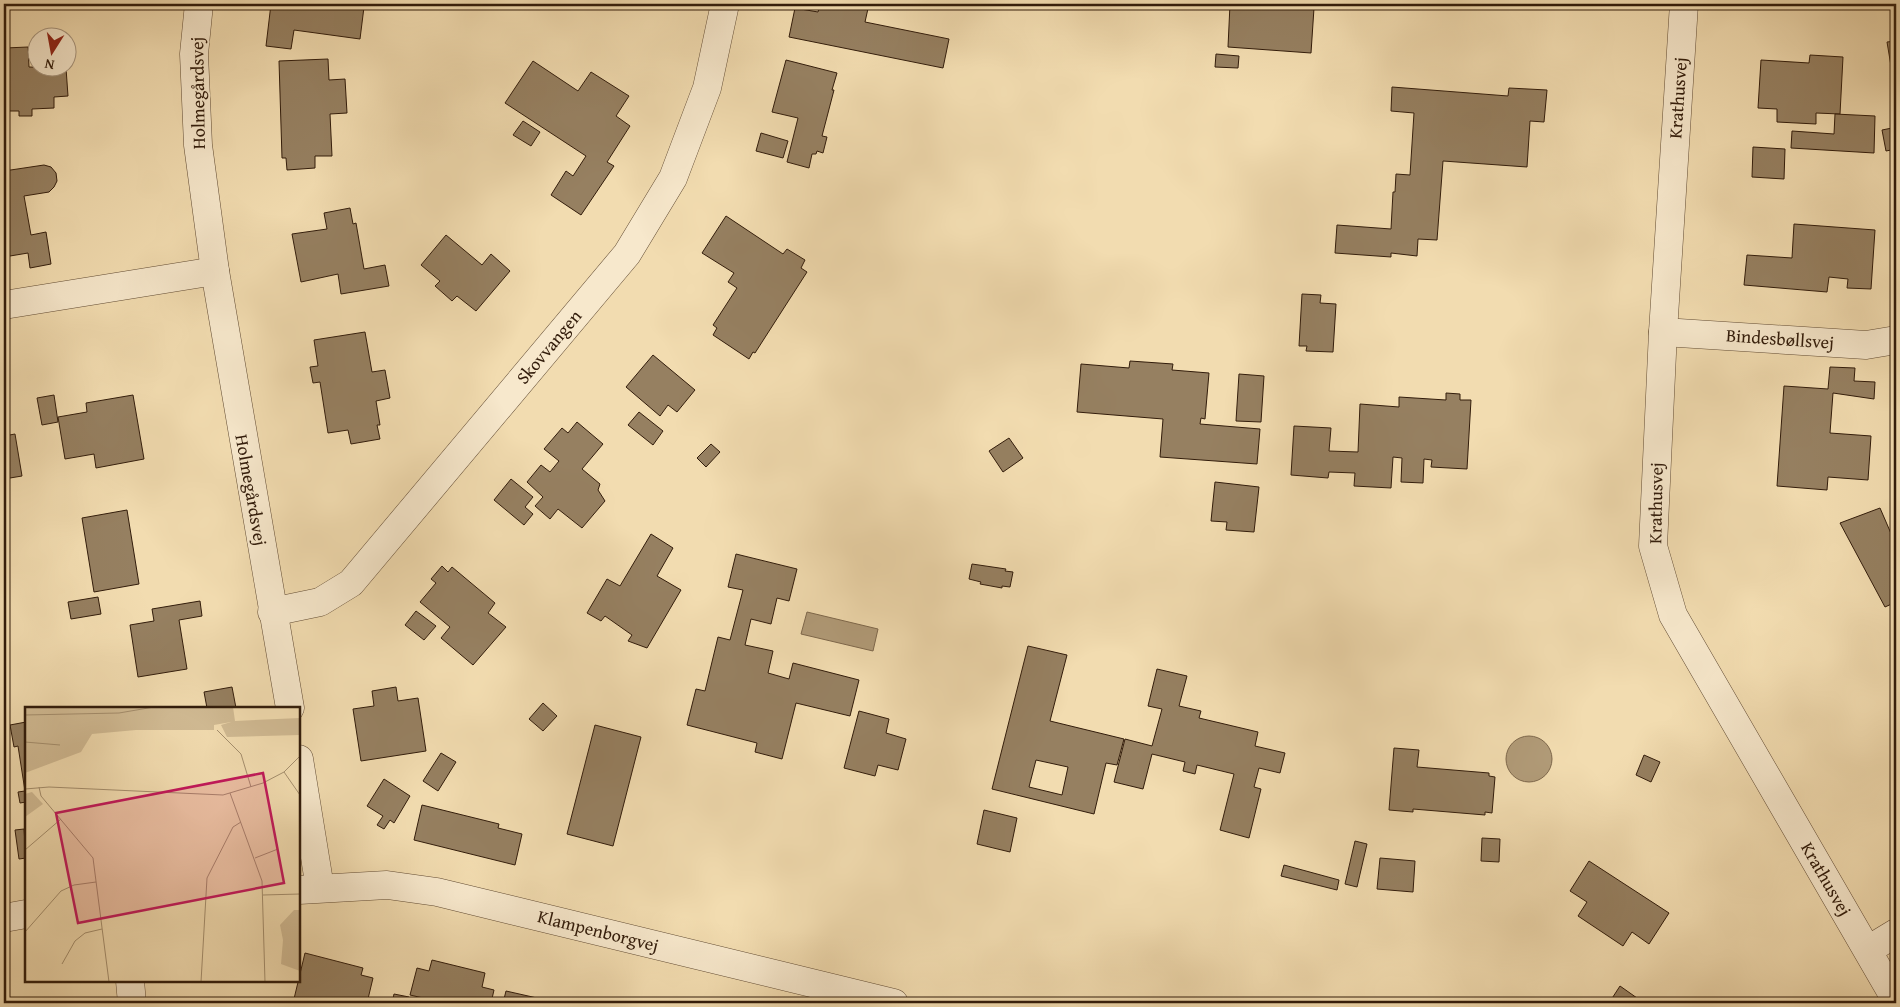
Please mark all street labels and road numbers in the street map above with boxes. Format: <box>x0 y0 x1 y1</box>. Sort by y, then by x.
street label: Holmegårdsvej <box>183 36 212 150</box>
street label: Krathusvej <box>1661 56 1694 140</box>
street label: Skovvangen <box>509 303 588 390</box>
street label: Bindesbøllsvej <box>1725 321 1835 356</box>
street label: Holmegårdsvej <box>228 432 275 548</box>
street label: Krathusvej <box>1641 462 1670 544</box>
street label: Krathusvej <box>1794 837 1859 921</box>
street label: Klampenborgvej <box>535 902 661 959</box>

